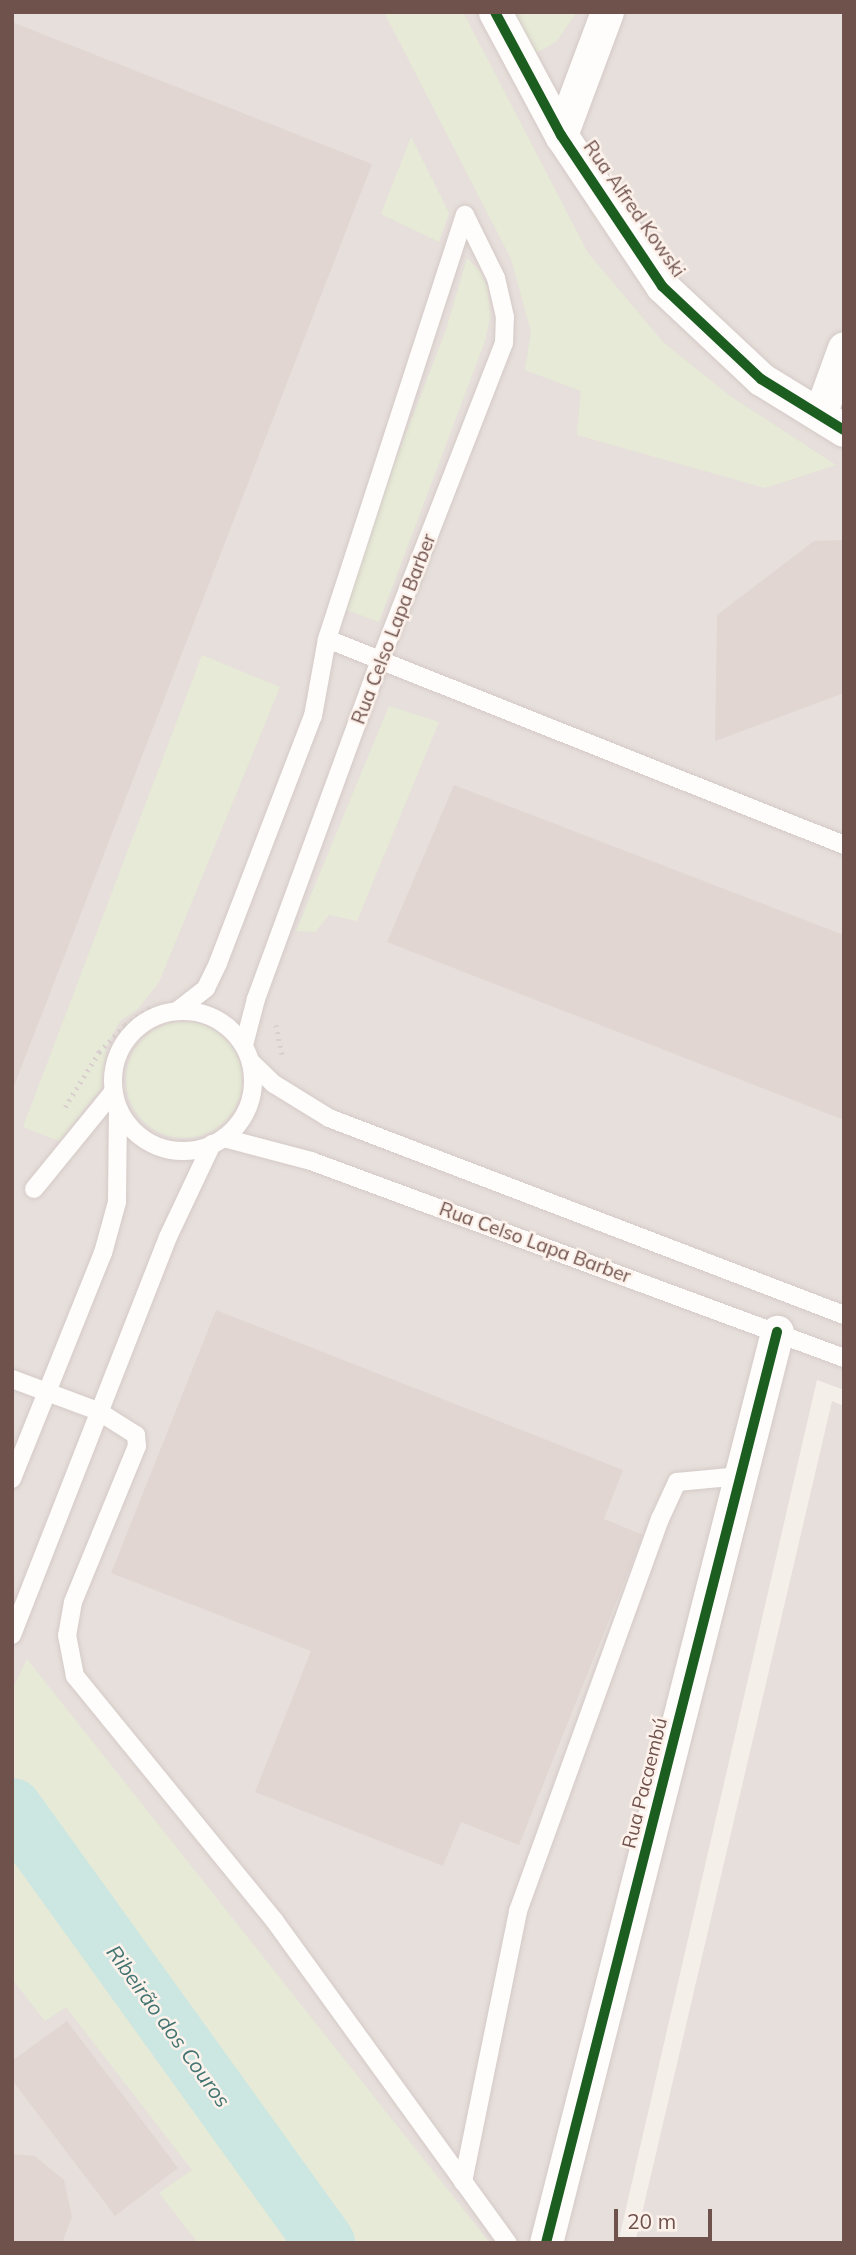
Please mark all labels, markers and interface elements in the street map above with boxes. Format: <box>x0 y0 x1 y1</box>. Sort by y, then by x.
street label: Rua Alfred Kowski <box>578 136 690 282</box>
street label: Rua Celso Lapa Barber <box>347 531 441 727</box>
street label: Rua Celso Lapa Barber <box>436 1198 634 1288</box>
street label: Rua Pacaembú <box>618 1715 672 1851</box>
water label: Ribeirão dos Couros <box>102 1940 236 2112</box>
scale bar <box>618 2196 716 2240</box>
text: 20 m <box>627 2208 676 2234</box>

